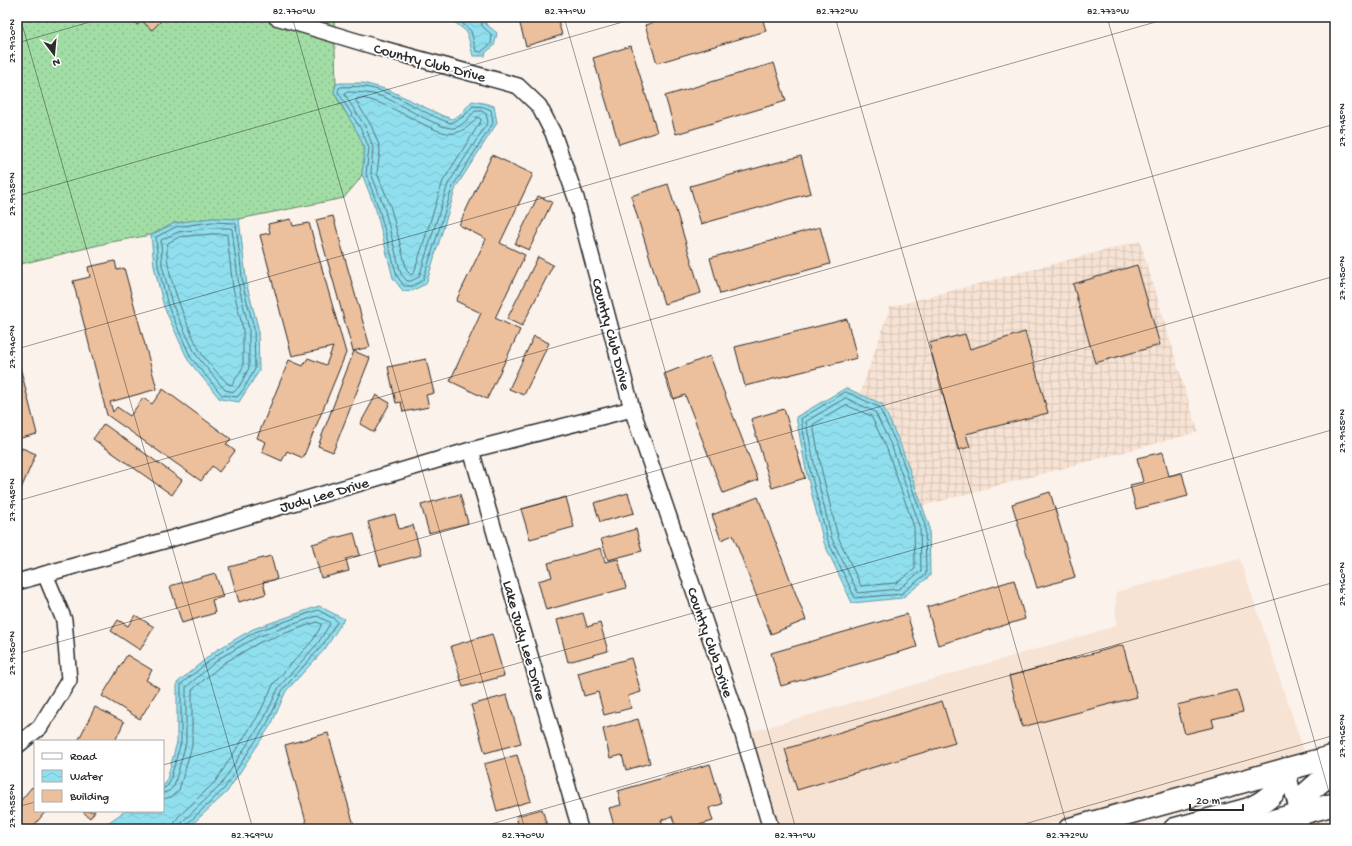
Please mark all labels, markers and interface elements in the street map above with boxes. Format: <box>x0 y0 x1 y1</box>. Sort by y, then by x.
text: 82.770°W <box>273 6 316 18</box>
text: 82.771°W <box>545 6 586 18</box>
text: 82.772°W <box>816 6 858 18</box>
text: 82.773°W <box>1087 6 1130 18</box>
text: 27.9130°N <box>7 18 19 63</box>
north arrow <box>34 34 74 74</box>
street label: Country Club Drive <box>372 40 488 88</box>
text: N <box>51 55 61 68</box>
text: 27.9145°N <box>1337 103 1349 147</box>
text: 27.9135°N <box>7 172 19 216</box>
text: 27.9150°N <box>1337 255 1349 300</box>
street label: Country Club Drive <box>586 277 634 393</box>
text: 27.9140°N <box>7 325 19 369</box>
text: 27.9155°N <box>1337 409 1349 453</box>
street label: Judy Lee Drive <box>278 475 371 517</box>
text: 27.9145°N <box>7 478 19 522</box>
text: 27.9160°N <box>1337 562 1349 606</box>
street label: Lake Judy Lee Drive <box>497 579 549 703</box>
street label: Country Club Drive <box>682 585 736 700</box>
text: 27.9150°N <box>7 630 19 675</box>
text: 27.9165°N <box>1337 714 1349 758</box>
legend <box>34 740 164 812</box>
text: Road <box>70 751 97 765</box>
text: Water <box>70 771 104 785</box>
text: 27.9155°N <box>7 784 19 828</box>
scale bar <box>1190 786 1243 812</box>
text: Building <box>69 791 109 805</box>
text: 20 m <box>1196 795 1221 809</box>
text: 82.769°W <box>231 830 273 842</box>
text: 82.770°W <box>502 830 545 842</box>
text: 82.771°W <box>775 830 816 842</box>
text: 82.772°W <box>1046 830 1088 842</box>

